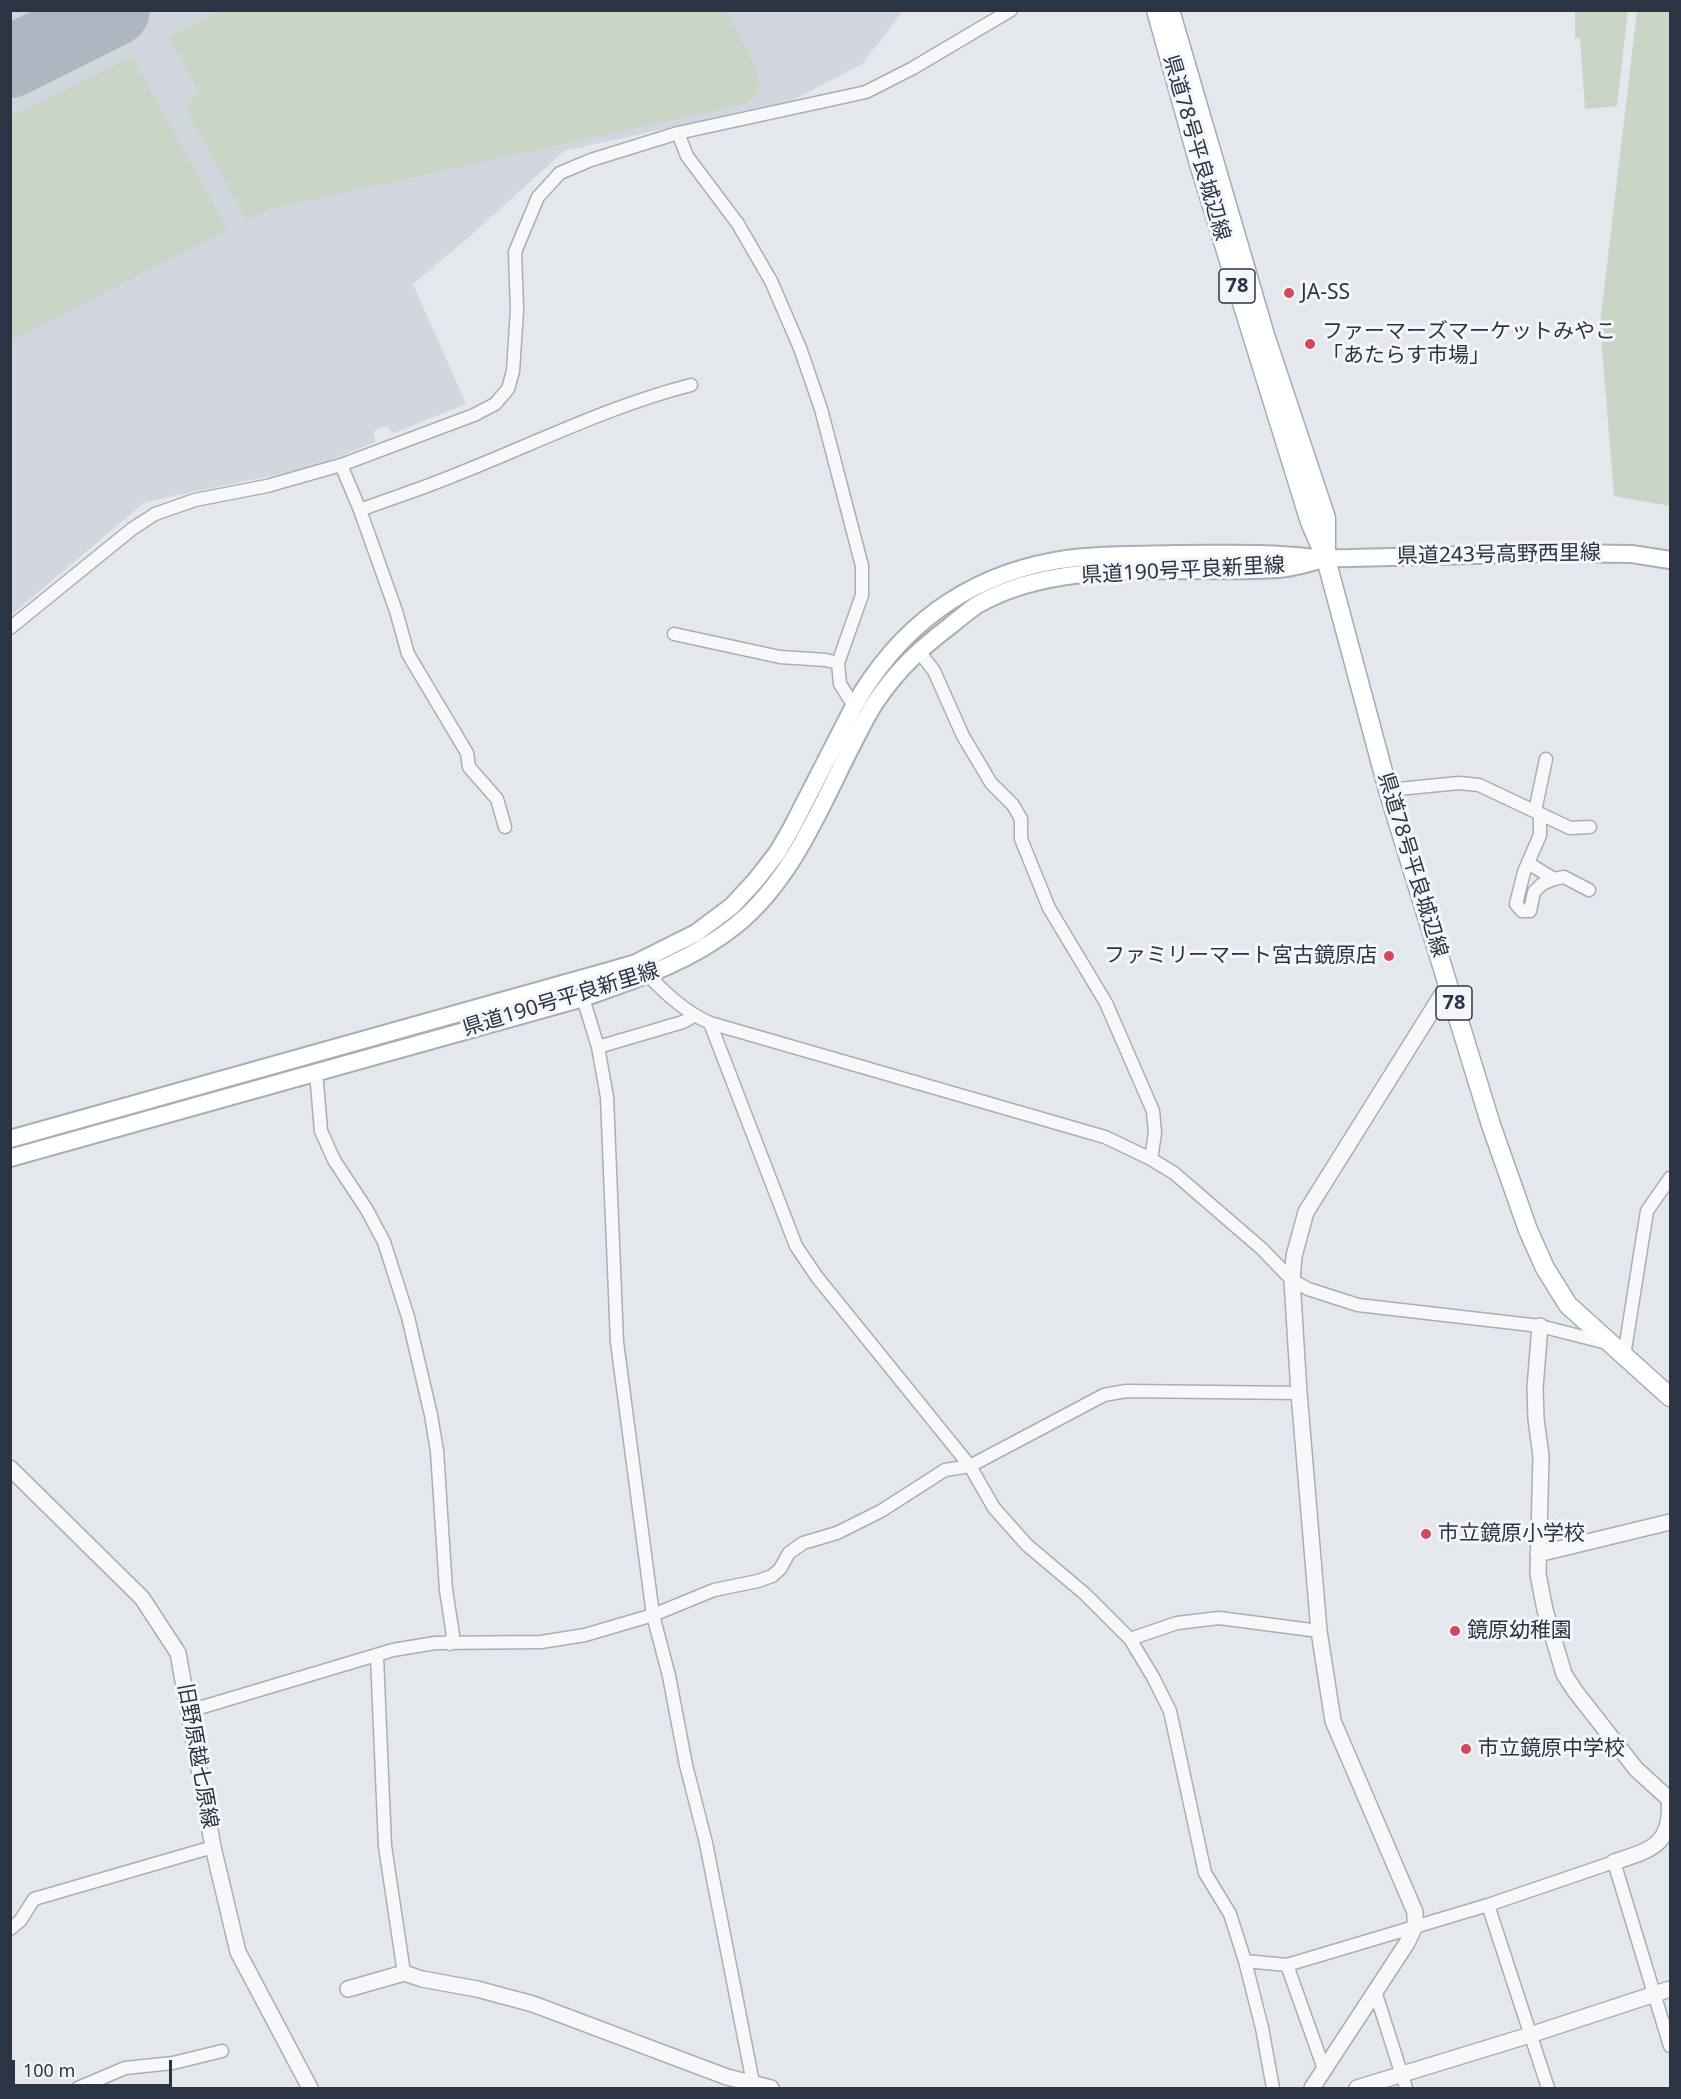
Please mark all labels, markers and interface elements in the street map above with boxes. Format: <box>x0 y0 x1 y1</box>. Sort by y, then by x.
street label: 県道78号平良城辺線 <box>1157 52 1235 244</box>
road number: 78 <box>1219 269 1255 303</box>
place label: JA-SS <box>1301 280 1350 306</box>
marker: JA-SS <box>1282 286 1296 300</box>
place label: ファーマーズマーケットみやこ 「あたらす市場」 <box>1322 319 1616 369</box>
marker: ファーマーズマーケットみやこ 「あたらす市場」 <box>1303 337 1317 351</box>
street label: 県道243号高野西里線 <box>1397 541 1601 569</box>
street label: 県道190号平良新里線 <box>1080 553 1286 589</box>
street label: 県道78号平良城辺線 <box>1372 769 1452 961</box>
place label: ファミリーマート宮古鏡原店 <box>1104 943 1377 969</box>
marker: ファミリーマート宮古鏡原店 <box>1382 949 1396 963</box>
street label: 県道190号平良新里線 <box>460 958 662 1042</box>
road number: 78 <box>1436 986 1472 1020</box>
place label: 市立鏡原小学校 <box>1438 1521 1585 1547</box>
marker: 市立鏡原小学校 <box>1419 1527 1433 1541</box>
place label: 鏡原幼稚園 <box>1467 1618 1572 1644</box>
marker: 鏡原幼稚園 <box>1448 1624 1462 1638</box>
street label: 旧野原越七原線 <box>172 1681 222 1831</box>
place label: 市立鏡原中学校 <box>1478 1736 1625 1762</box>
marker: 市立鏡原中学校 <box>1459 1742 1473 1756</box>
scale bar <box>15 2048 176 2086</box>
text: 100 m <box>23 2058 75 2082</box>

